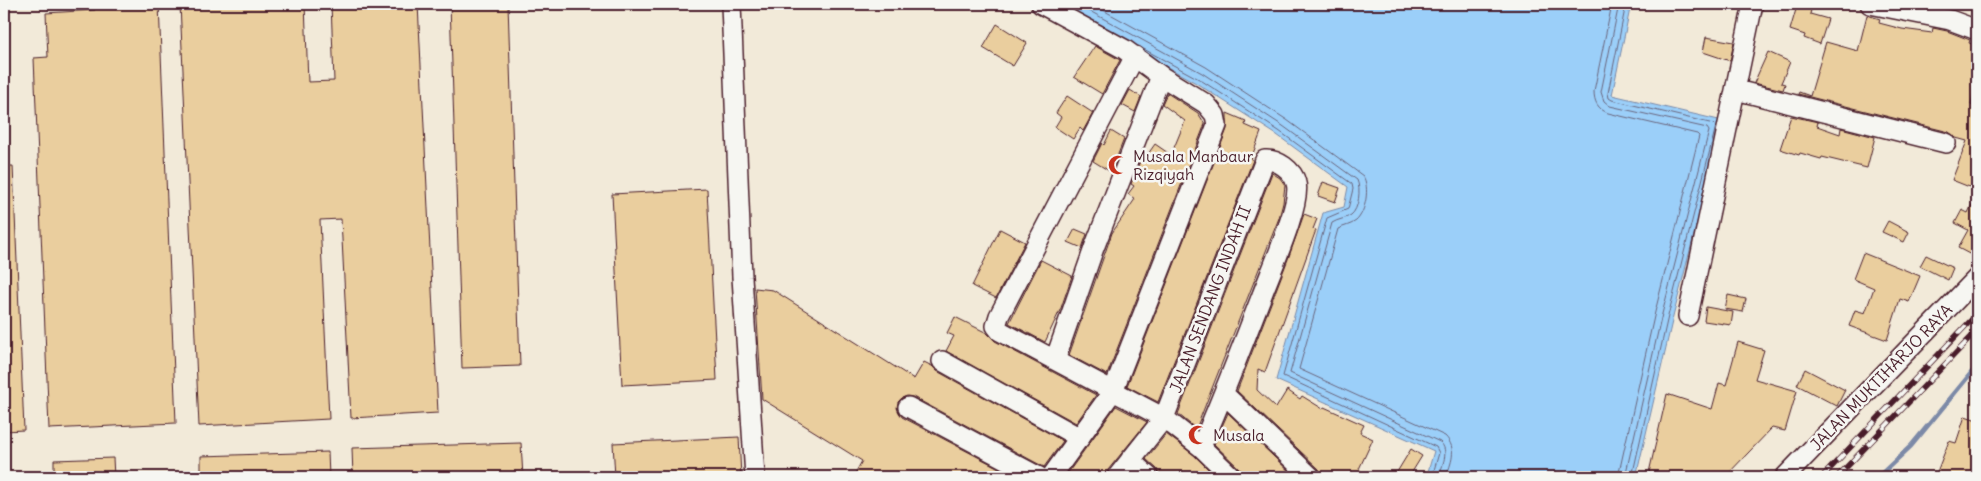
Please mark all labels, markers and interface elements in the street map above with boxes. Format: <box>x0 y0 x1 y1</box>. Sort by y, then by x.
place label: Musala Manbaur Rizqiyah <box>1133 146 1254 184</box>
mosque icon: Musala Manbaur Rizqiyah <box>1107 154 1129 176</box>
street label: JALAN SENDANG INDAH II <box>1165 203 1255 395</box>
street label: JALAN MUKTIHARJO RAYA <box>1806 299 1956 455</box>
mosque icon: Musala <box>1187 424 1209 446</box>
place label: Musala <box>1213 425 1264 445</box>

